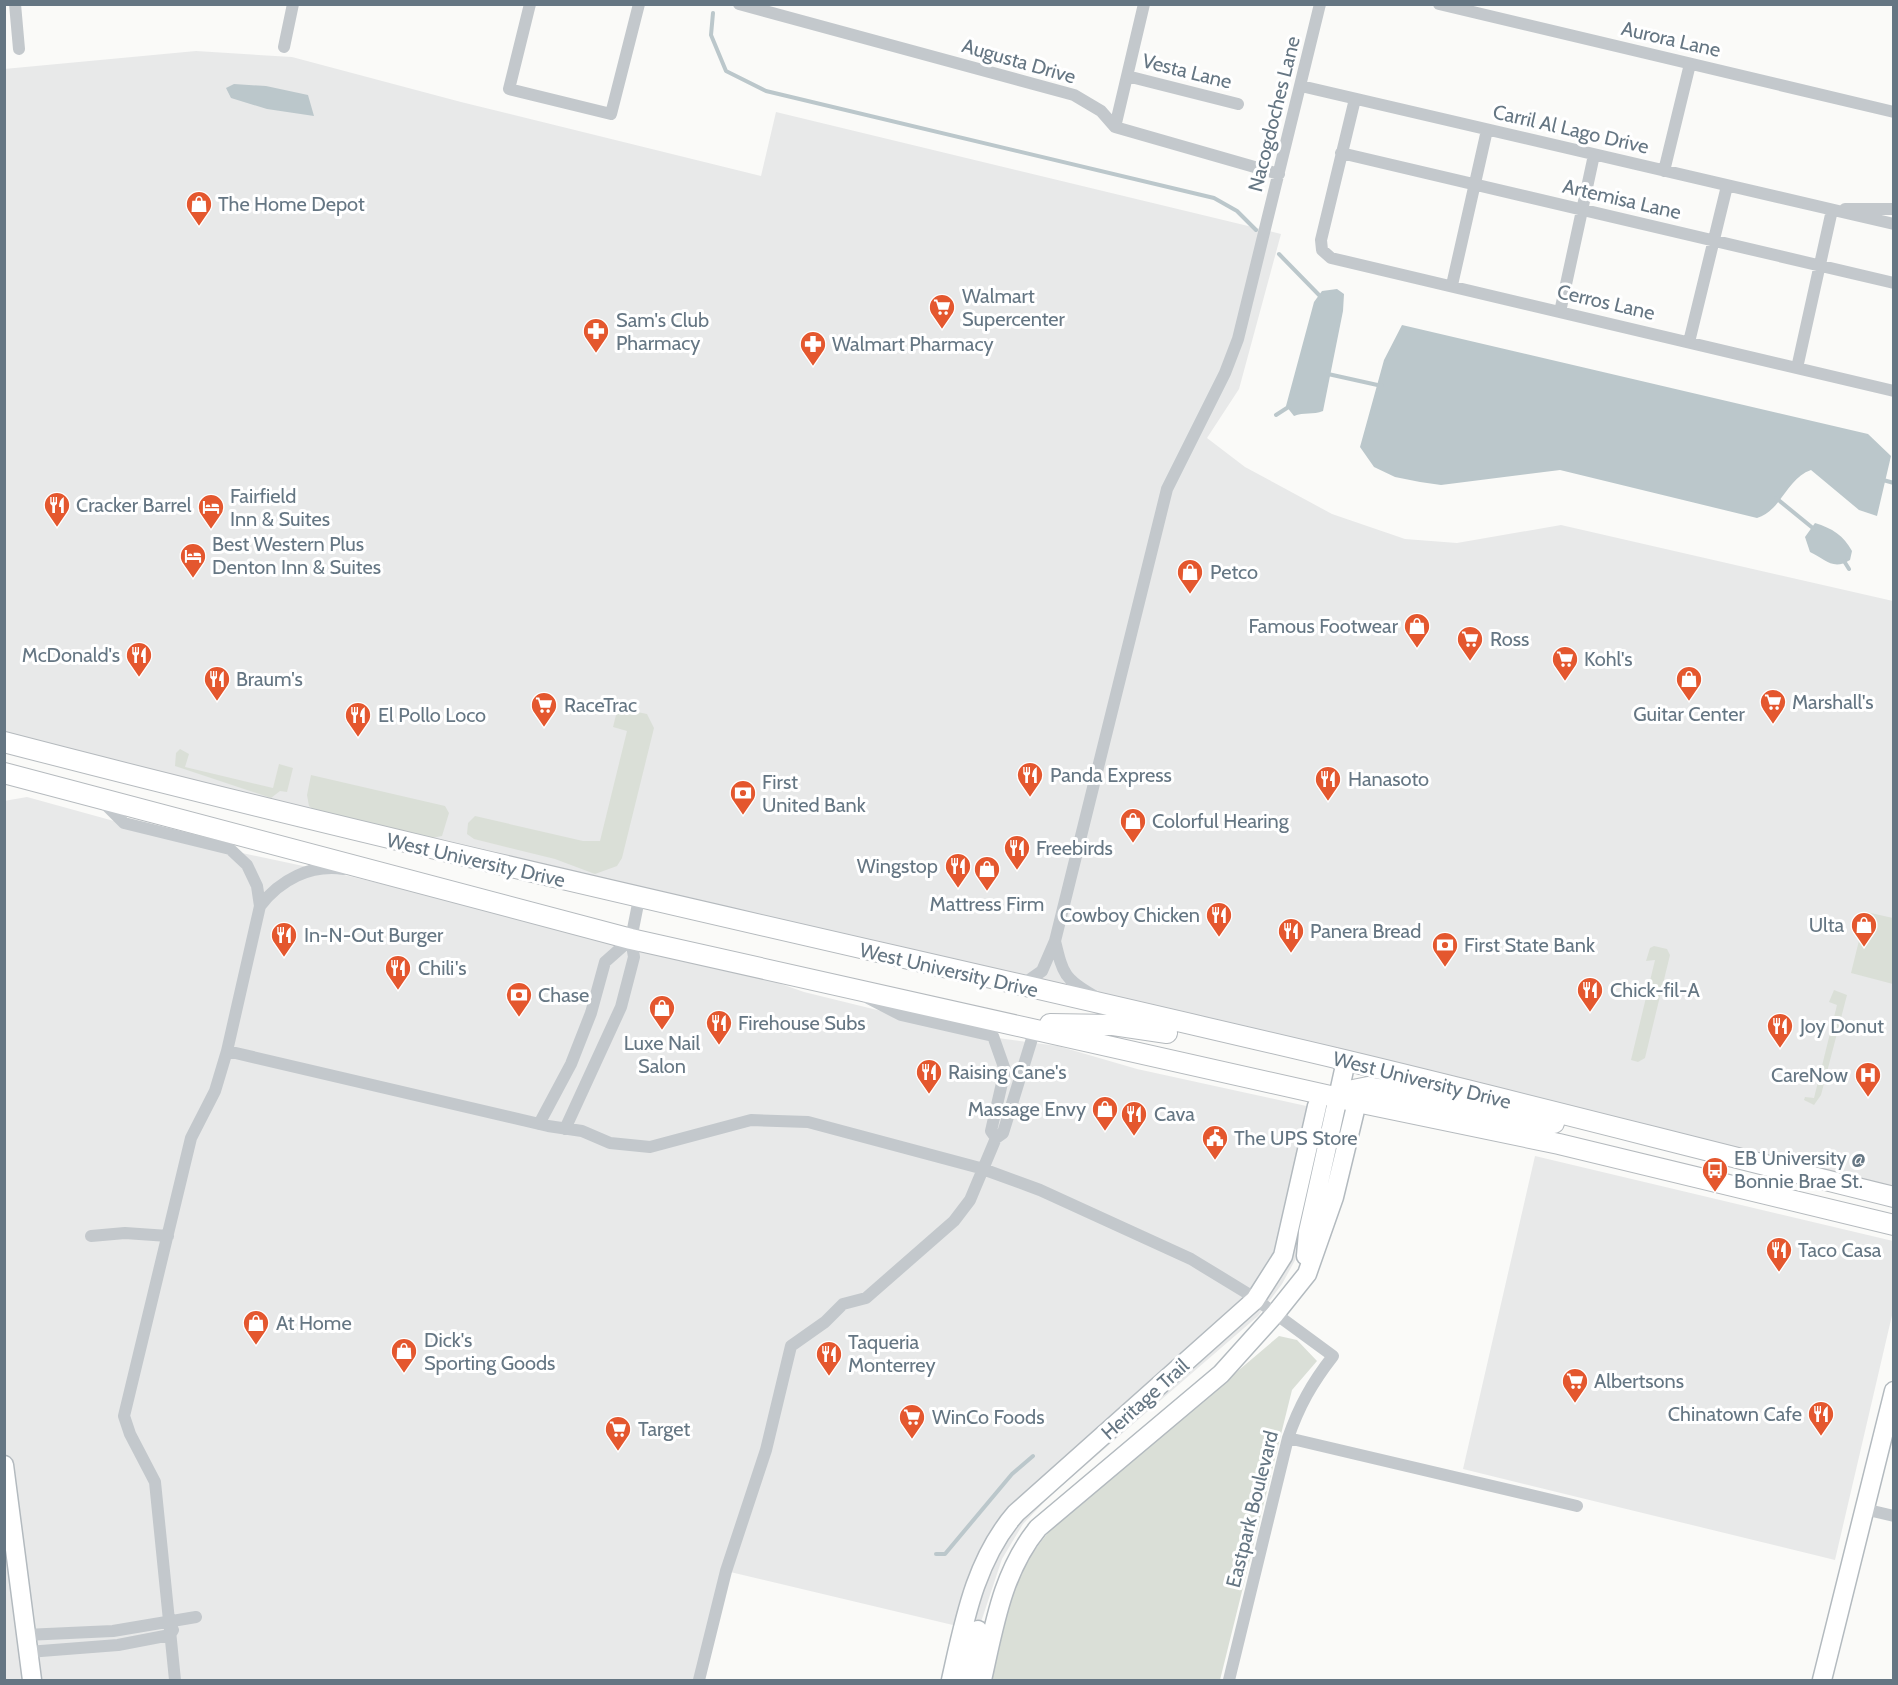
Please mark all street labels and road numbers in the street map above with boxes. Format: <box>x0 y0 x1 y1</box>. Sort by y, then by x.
street label: Aurora Lane <box>1619 16 1723 62</box>
street label: Augusta Drive <box>959 33 1079 89</box>
street label: Nacogdoches Lane <box>1243 34 1305 194</box>
street label: Vesta Lane <box>1140 48 1234 94</box>
street label: Carril Al Lago Drive <box>1491 99 1651 159</box>
street label: Artemisa Lane <box>1560 174 1684 224</box>
street label: Cerros Lane <box>1555 279 1657 325</box>
street label: West University Drive <box>384 828 568 892</box>
street label: West University Drive <box>857 938 1041 1002</box>
street label: West University Drive <box>1331 1046 1513 1114</box>
street label: Heritage Trail <box>1096 1353 1194 1444</box>
street label: Eastpark Boulevard <box>1221 1428 1283 1590</box>

